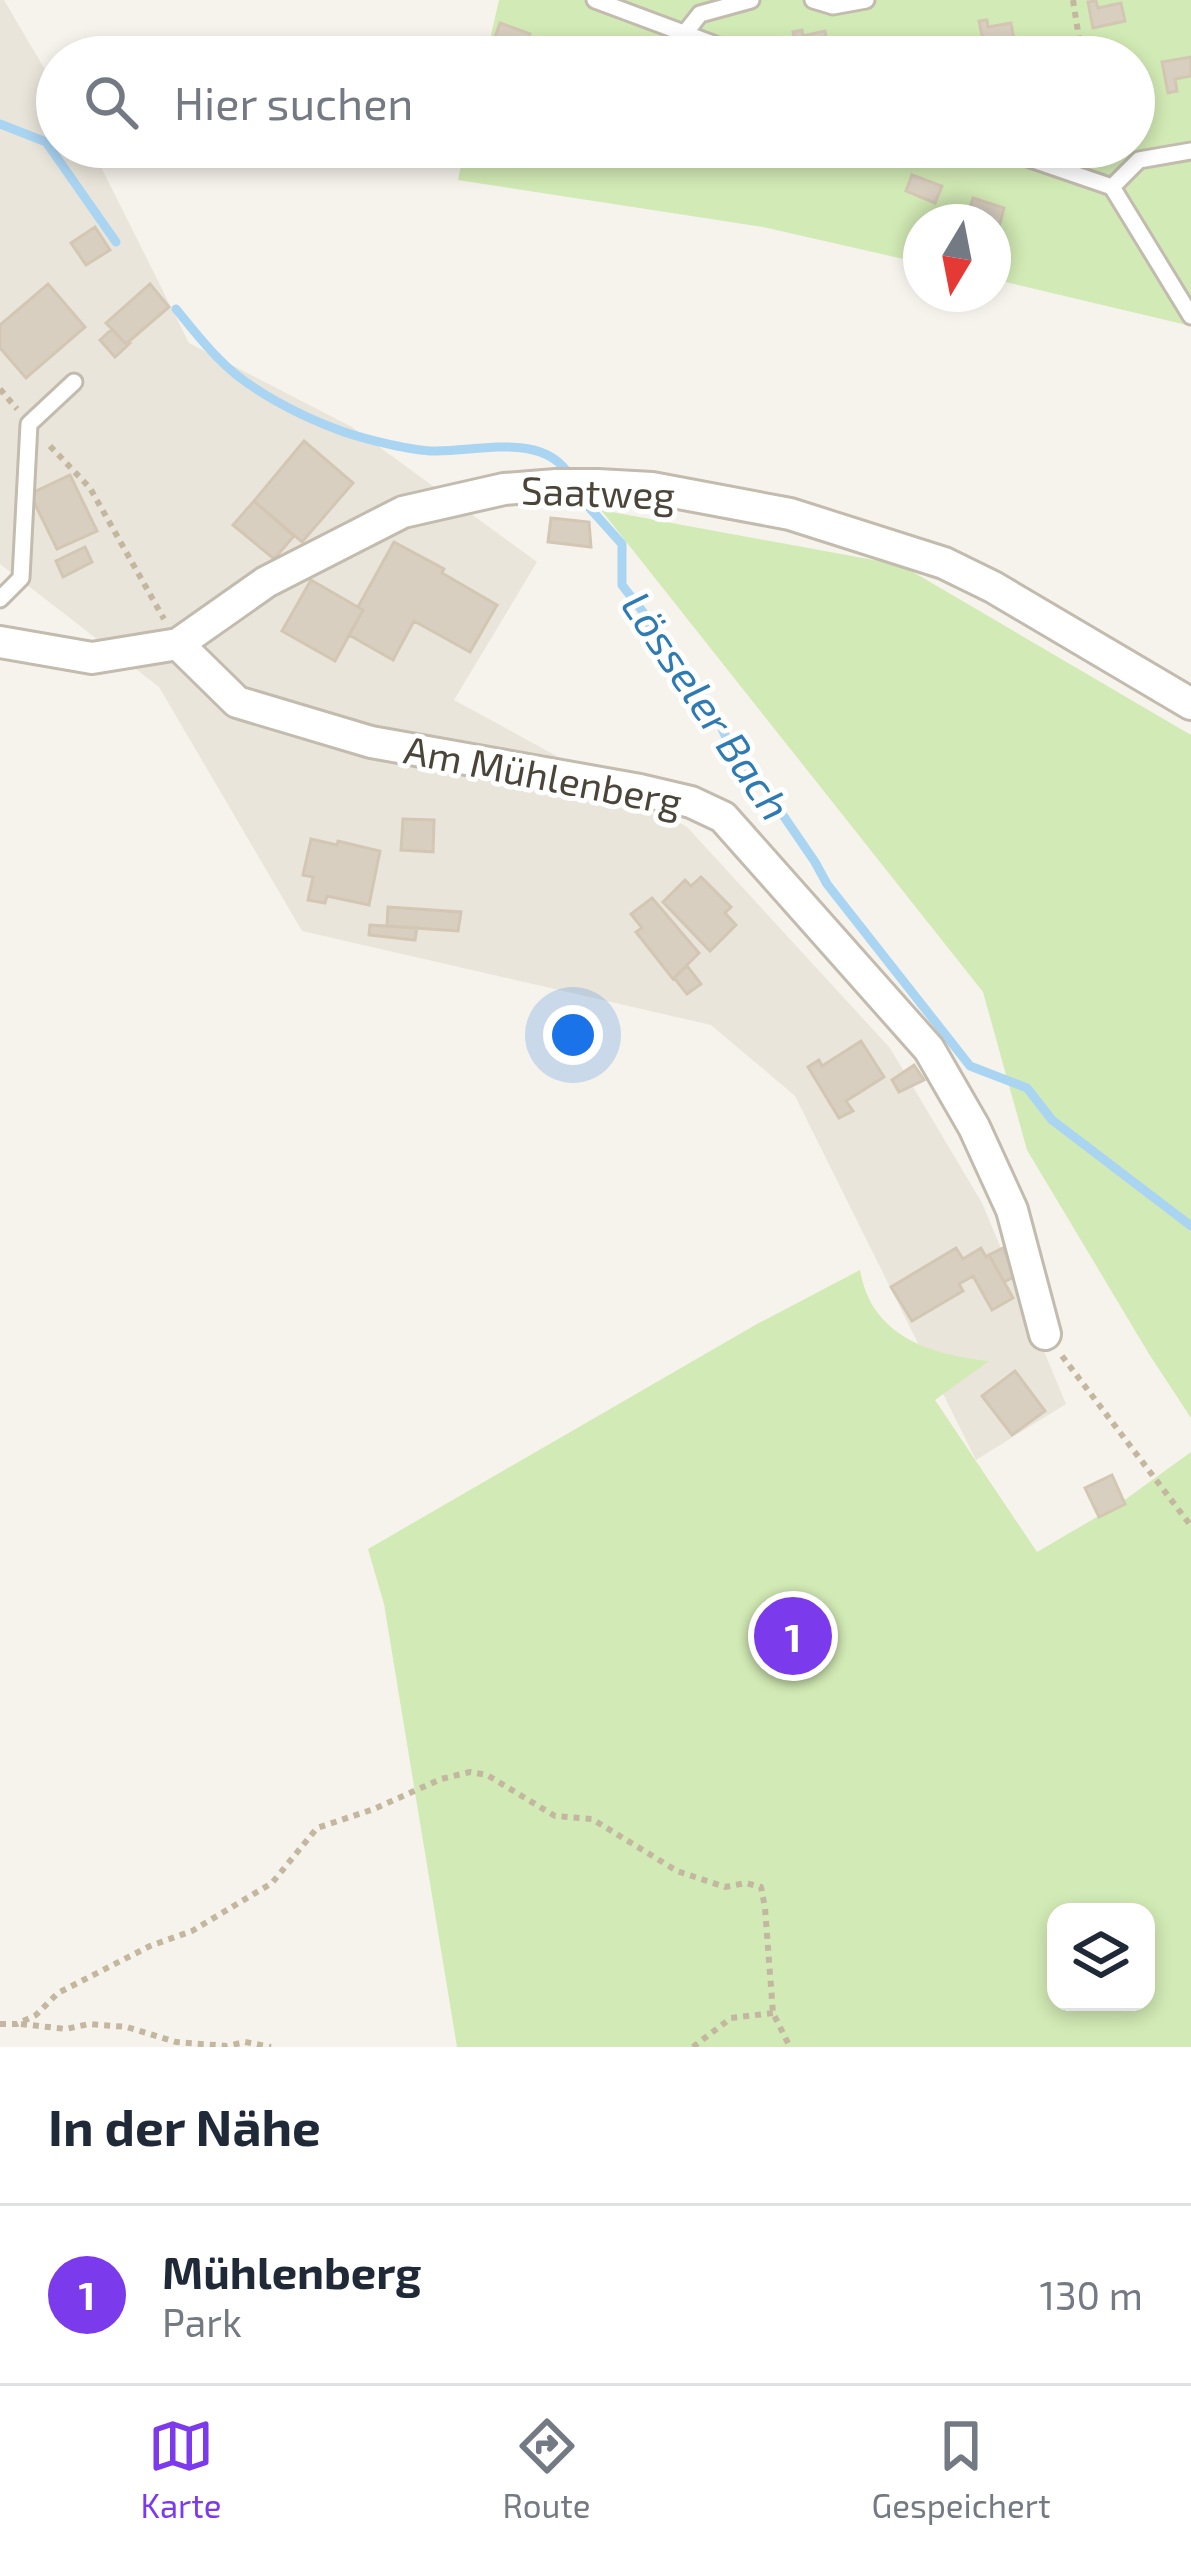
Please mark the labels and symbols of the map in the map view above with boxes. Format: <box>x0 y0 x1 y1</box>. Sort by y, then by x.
north arrow <box>903 204 1011 312</box>
street label: Saatweg <box>520 465 676 518</box>
water label: Lösseler Bach <box>613 581 802 829</box>
street label: Am Mühlenberg <box>400 725 686 824</box>
your location <box>543 1005 603 1065</box>
pin: 1 <box>754 1591 832 1681</box>

